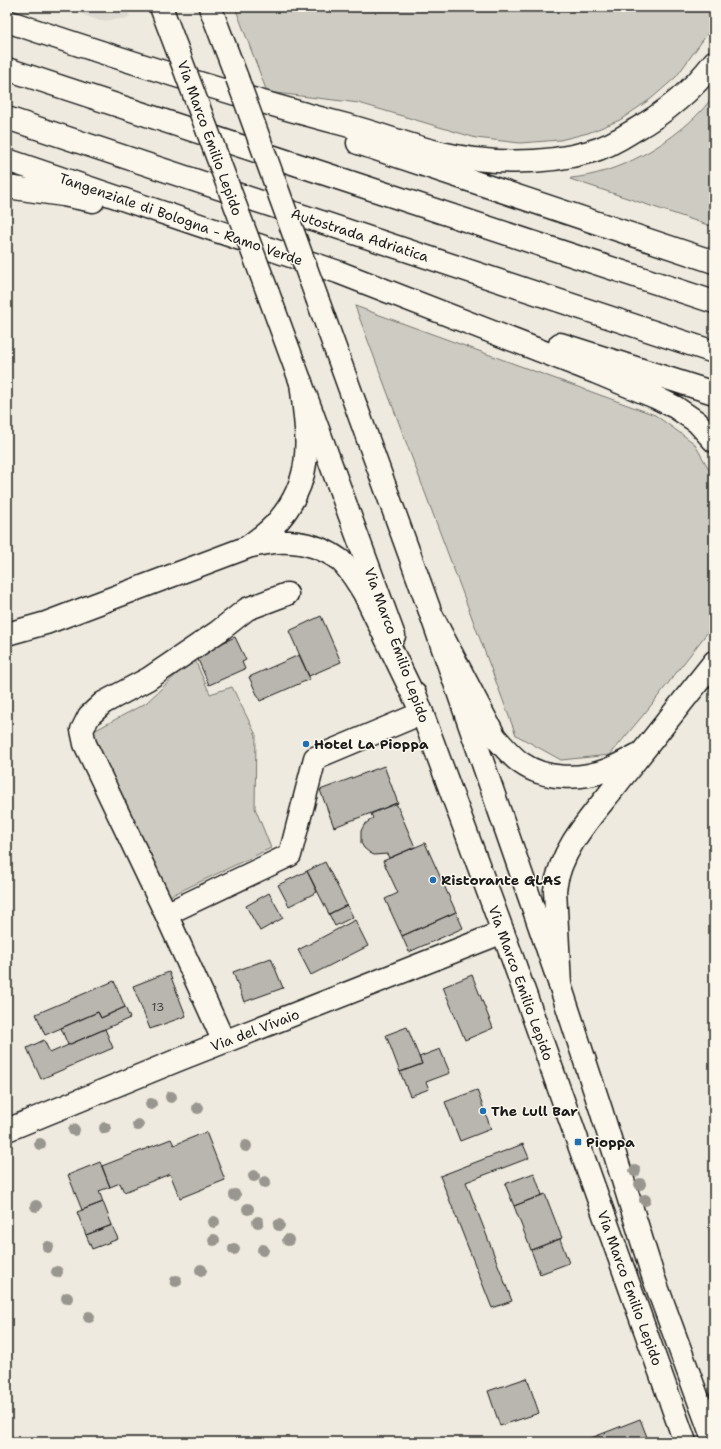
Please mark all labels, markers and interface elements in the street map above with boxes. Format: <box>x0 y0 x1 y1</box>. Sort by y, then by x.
street label: Via Marco Emilio Lepido <box>174 58 246 218</box>
street label: Tangenziale di Bologna - Ramo Verde <box>57 169 305 269</box>
street label: Autostrada Adriatica <box>289 204 431 266</box>
street label: Via Marco Emilio Lepido <box>361 565 433 725</box>
place label: Hotel La Pioppa <box>314 735 429 753</box>
marker: Hotel La Pioppa <box>301 739 311 749</box>
place label: Ristorante GLAS <box>441 871 561 889</box>
marker: Ristorante GLAS <box>428 875 438 885</box>
street label: Via Marco Emilio Lepido <box>485 903 557 1063</box>
house number: 13 <box>152 999 164 1015</box>
street label: Via del Vivaio <box>208 1005 302 1055</box>
place label: The Lull Bar <box>491 1102 578 1120</box>
marker: The Lull Bar <box>478 1106 488 1116</box>
place label: Pioppa <box>586 1133 635 1151</box>
marker: Pioppa <box>573 1137 583 1147</box>
street label: Via Marco Emilio Lepido <box>594 1208 666 1368</box>

